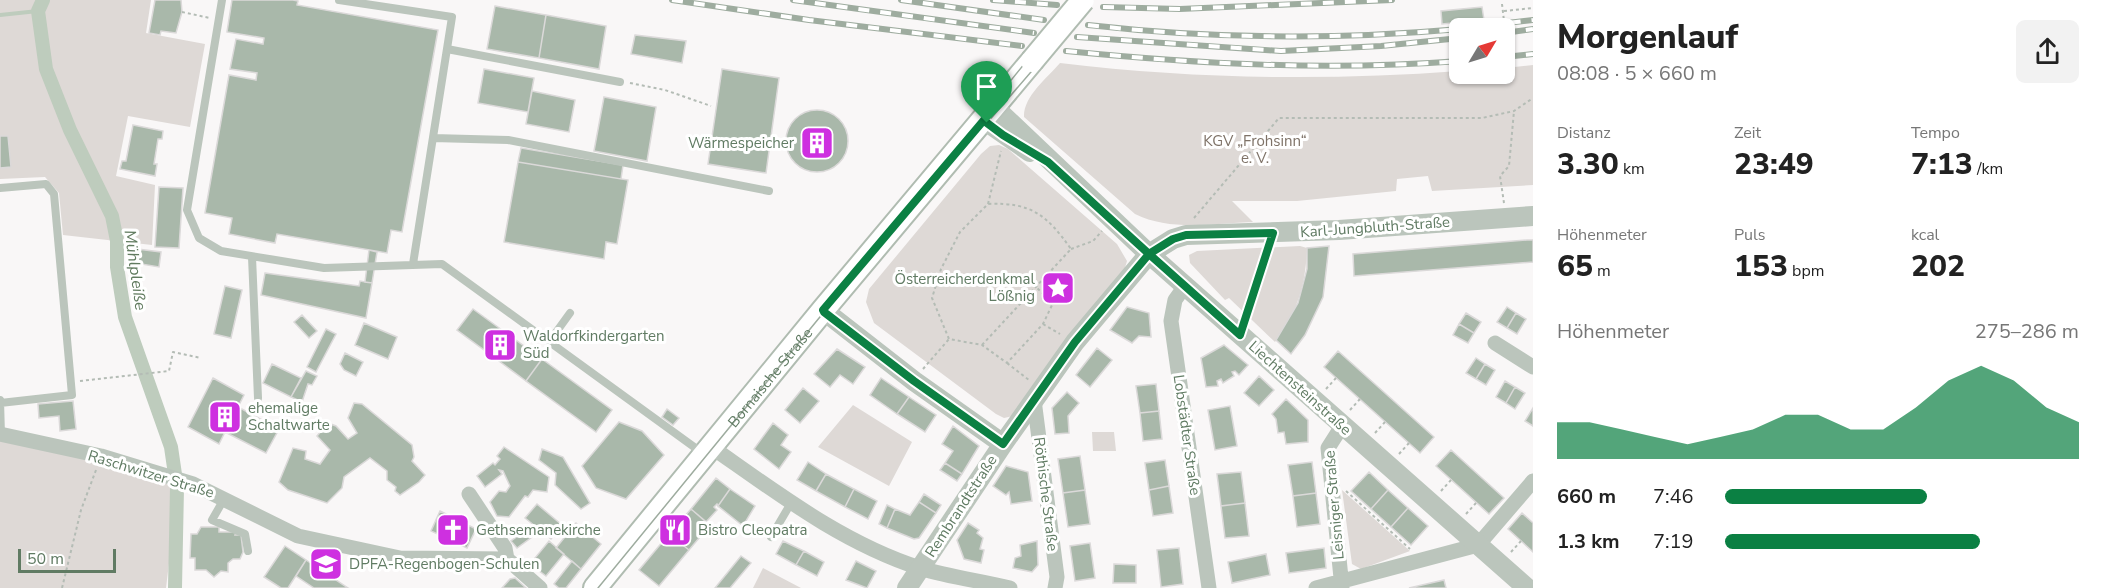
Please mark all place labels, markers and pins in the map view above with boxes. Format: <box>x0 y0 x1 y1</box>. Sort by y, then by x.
pin <box>961 61 1012 123</box>
building icon: Wärmespeicher <box>799 125 835 161</box>
place label: Wärmespeicher <box>688 133 795 153</box>
place label: Österreicherdenkmal Lößnig <box>894 269 1036 306</box>
place icon: Österreicherdenkmal Lößnig <box>1040 270 1076 306</box>
place label: Waldorfkindergarten Süd <box>523 326 665 363</box>
building icon: Waldorfkindergarten Süd <box>482 327 518 363</box>
place label: ehemalige Schaltwarte <box>248 398 330 435</box>
building icon: ehemalige Schaltwarte <box>207 399 243 435</box>
church icon: Gethsemanekirche <box>435 512 471 548</box>
restaurant icon: Bistro Cleopatra <box>657 512 693 548</box>
place label: Gethsemanekirche <box>476 520 601 540</box>
place label: Bistro Cleopatra <box>698 520 807 540</box>
school or university icon: DPFA-Regenbogen-Schulen <box>308 546 344 582</box>
place label: DPFA-Regenbogen-Schulen <box>349 554 540 574</box>

